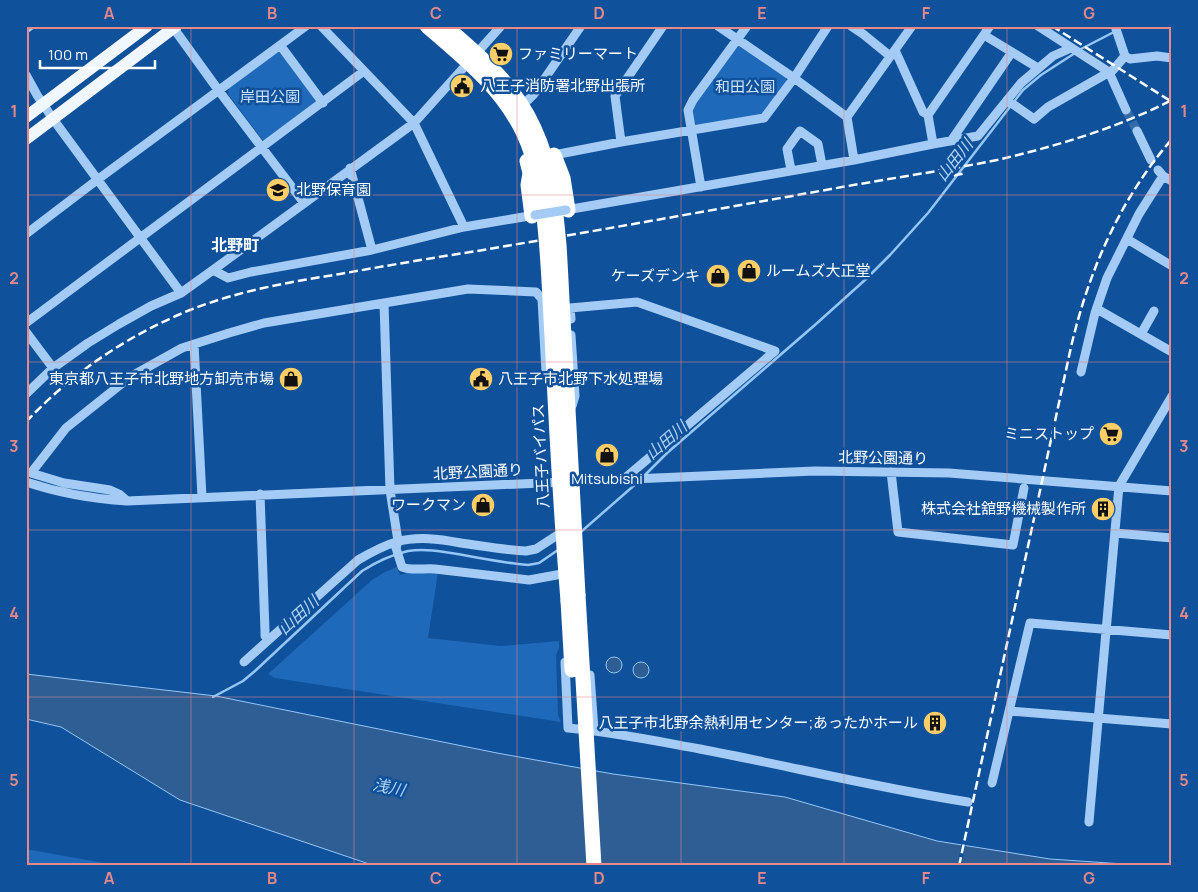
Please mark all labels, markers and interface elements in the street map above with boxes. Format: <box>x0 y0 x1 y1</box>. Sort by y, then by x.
text: A <box>104 2 115 24</box>
text: B <box>267 2 277 24</box>
text: C <box>430 2 442 24</box>
text: D <box>593 2 605 24</box>
text: E <box>757 2 767 24</box>
text: F <box>922 2 931 24</box>
text: G <box>1083 2 1095 24</box>
scale bar <box>40 38 155 70</box>
supermarket icon: ファミリーマート <box>488 41 514 67</box>
place label: ファミリーマート <box>518 43 638 64</box>
text: 100 m <box>48 44 88 65</box>
public building icon: 八王子消防署北野出張所 <box>449 73 475 99</box>
place label: 八王子消防署北野出張所 <box>480 75 645 96</box>
park label: 和田公園 <box>715 76 775 97</box>
park label: 岸田公園 <box>240 86 300 107</box>
text: 1 <box>10 100 18 122</box>
text: 1 <box>1180 100 1188 122</box>
water label: 山田川 <box>931 133 979 186</box>
school or university icon: 北野保育園 <box>265 177 291 203</box>
place label: 北野保育園 <box>296 179 371 200</box>
district label: 北野町 <box>211 234 259 256</box>
shop icon: ルームズ大正堂 <box>736 258 762 284</box>
place label: ルームズ大正堂 <box>766 260 871 281</box>
shop icon: ケーズデンキ <box>705 263 731 289</box>
place label: ケーズデンキ <box>611 265 700 286</box>
text: 2 <box>9 267 19 289</box>
text: 2 <box>1179 267 1189 289</box>
shop icon: 東京都八王子市北野地方卸売市場 <box>278 366 304 392</box>
public building icon: 八王子市北野下水処理場 <box>468 366 494 392</box>
place label: 東京都八王子市北野地方卸売市場 <box>49 368 274 389</box>
place label: 八王子市北野下水処理場 <box>498 368 663 389</box>
street label: 八王子バイパス <box>527 403 554 509</box>
water label: 山田川 <box>641 415 693 464</box>
supermarket icon: ミニストップ <box>1098 421 1124 447</box>
place label: ミニストップ <box>1004 423 1094 444</box>
text: 3 <box>9 435 19 457</box>
text: 3 <box>1179 435 1189 457</box>
shop icon: Mitsubishi <box>594 442 620 468</box>
street label: 北野公園通り <box>838 446 928 469</box>
street label: 北野公園通り <box>432 459 523 484</box>
place label: Mitsubishi <box>571 468 643 489</box>
shop icon: ワークマン <box>470 492 496 518</box>
place label: ワークマン <box>391 494 466 515</box>
building icon: 株式会社舘野機械製作所 <box>1090 496 1116 522</box>
place label: 株式会社舘野機械製作所 <box>921 498 1086 519</box>
water label: 山田川 <box>273 589 325 639</box>
text: 4 <box>9 602 19 624</box>
text: 4 <box>1179 602 1189 624</box>
building icon: 八王子市北野余熱利用センター;あったかホール <box>922 710 948 736</box>
place label: 八王子市北野余熱利用センター;あったかホール <box>598 712 918 733</box>
text: 5 <box>9 769 19 791</box>
text: 5 <box>1179 769 1189 791</box>
water label: 浅川 <box>371 773 409 802</box>
text: A <box>104 867 115 889</box>
text: B <box>267 867 277 889</box>
text: C <box>430 867 442 889</box>
text: D <box>593 867 605 889</box>
text: E <box>757 867 767 889</box>
text: F <box>922 867 931 889</box>
text: G <box>1083 867 1095 889</box>

